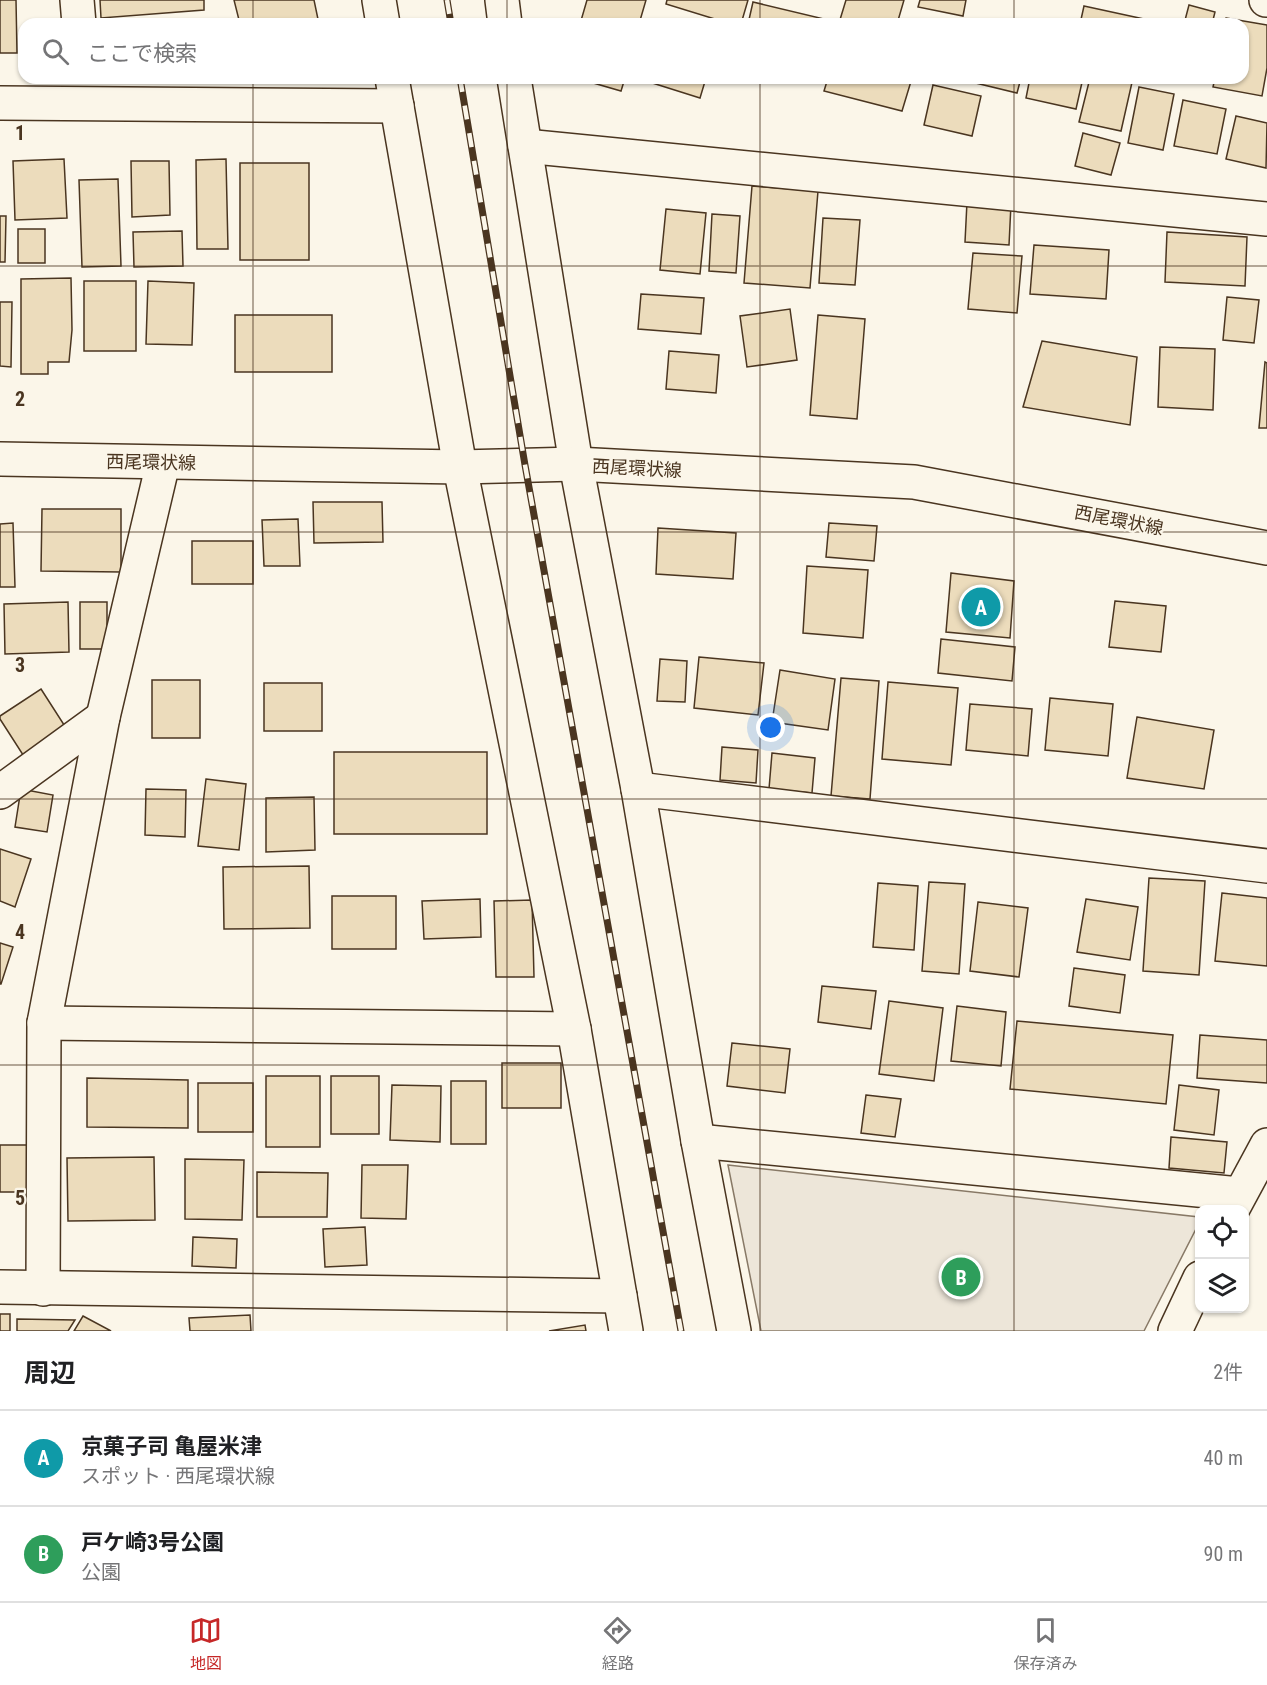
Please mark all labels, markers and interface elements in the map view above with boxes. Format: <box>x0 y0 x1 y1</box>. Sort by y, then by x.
search box <box>18 18 1249 84</box>
icon: search <box>39 35 72 68</box>
text: ここで検索 <box>87 41 197 66</box>
text: 1 <box>15 121 25 145</box>
text: 2 <box>15 387 25 411</box>
street label: 西尾環状線 <box>106 451 196 473</box>
street label: 西尾環状線 <box>592 455 682 481</box>
street label: 西尾環状線 <box>1073 501 1165 539</box>
pin: A <box>962 584 1000 630</box>
text: 3 <box>15 653 25 677</box>
your location <box>756 713 785 742</box>
text: 4 <box>15 920 25 944</box>
text: 5 <box>15 1186 25 1210</box>
map controls <box>1195 1205 1249 1313</box>
button: locate <box>1195 1205 1249 1259</box>
pin: B <box>942 1254 980 1300</box>
button: layers <box>1195 1259 1249 1313</box>
text: 周辺 <box>24 1358 76 1388</box>
text: 2件 <box>1213 1360 1243 1384</box>
text: 京菓子司 亀屋米津 <box>81 1434 262 1459</box>
text: A <box>38 1446 49 1470</box>
text: 40 m <box>1204 1446 1243 1470</box>
text: スポット · 西尾環状線 <box>81 1464 275 1488</box>
text: 戸ケ崎3号公園 <box>81 1530 224 1555</box>
text: B <box>38 1542 49 1566</box>
text: 90 m <box>1204 1542 1243 1566</box>
text: 公園 <box>81 1560 121 1584</box>
tab: 地図 <box>189 1614 222 1674</box>
tab: 経路 <box>601 1614 634 1674</box>
tab: 保存済み <box>1013 1614 1077 1674</box>

